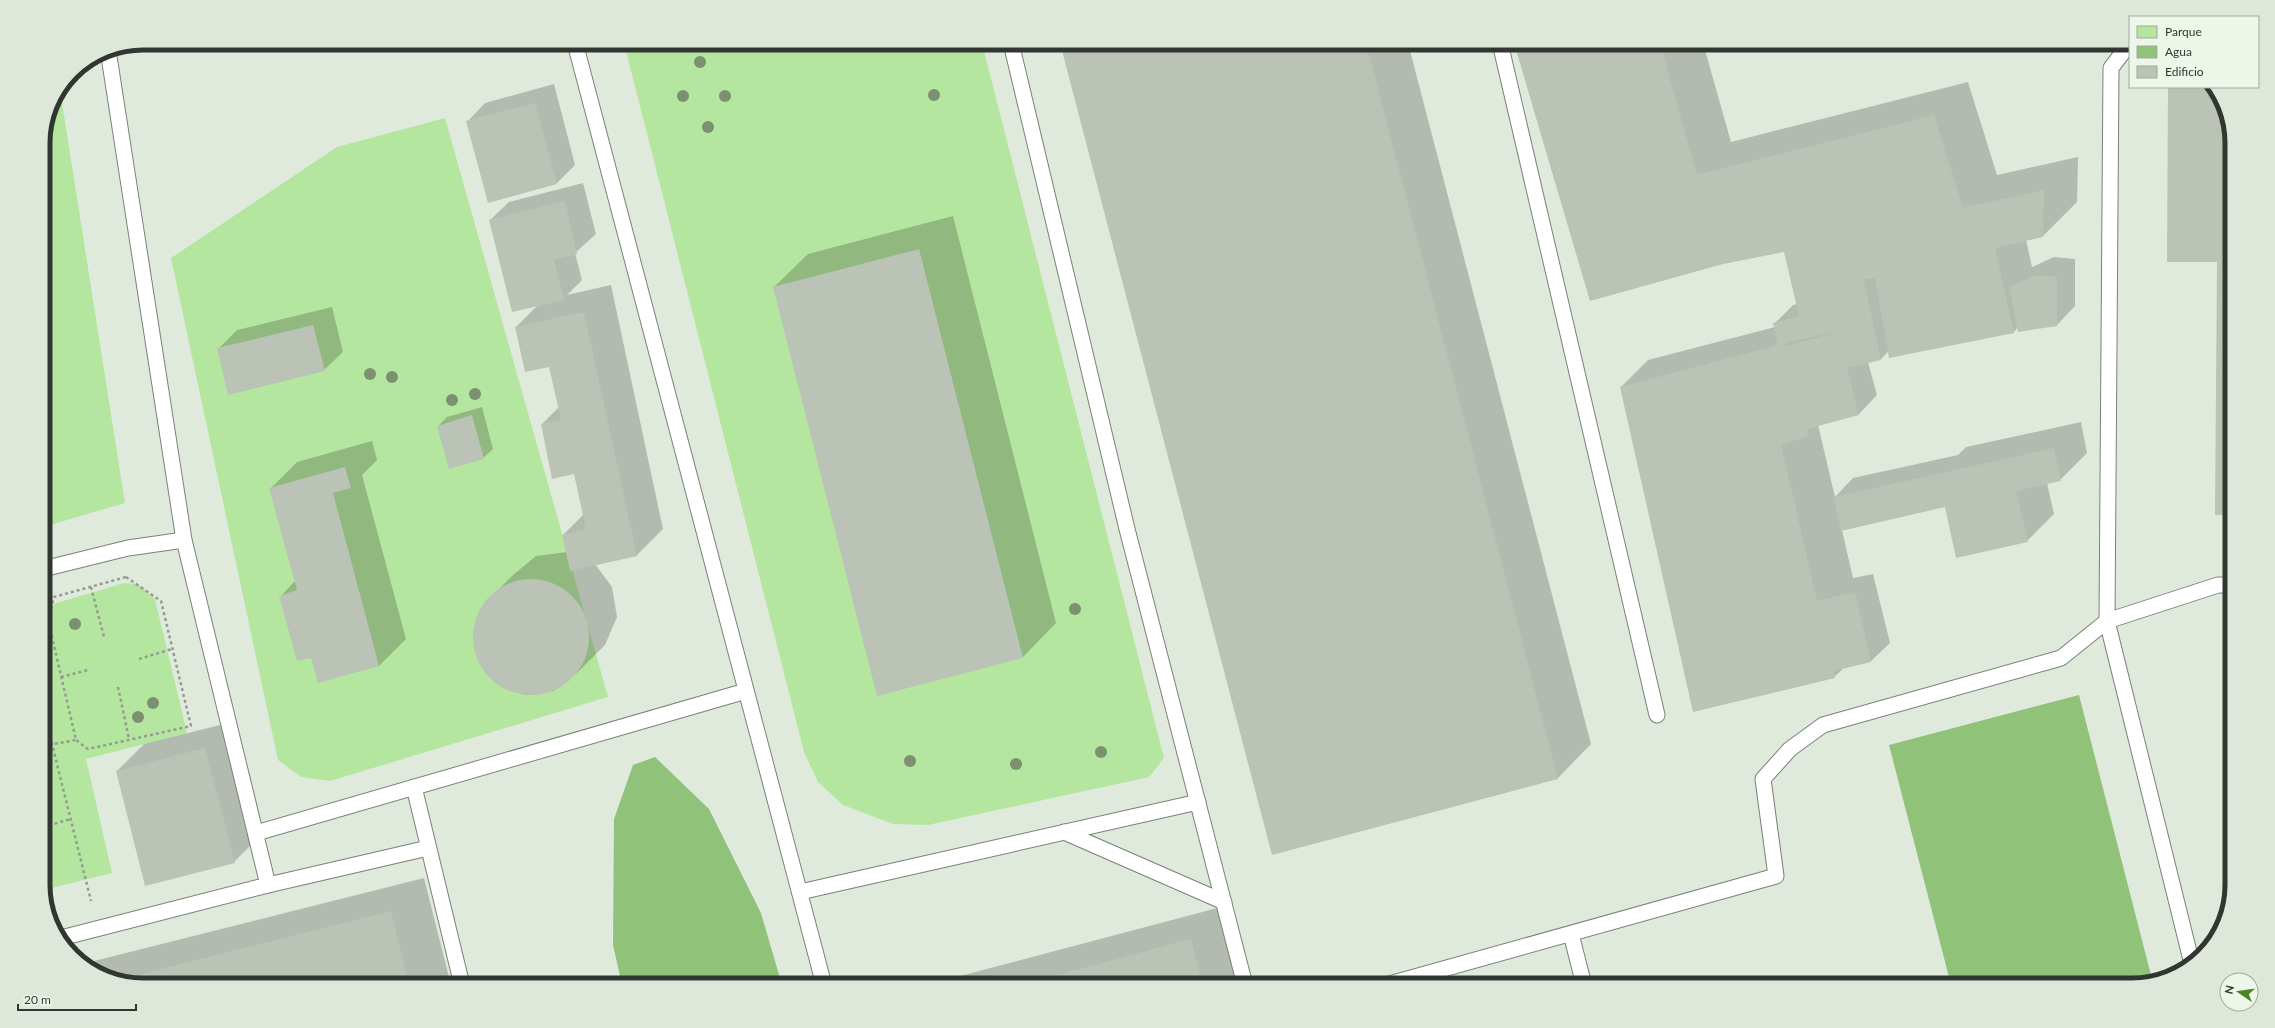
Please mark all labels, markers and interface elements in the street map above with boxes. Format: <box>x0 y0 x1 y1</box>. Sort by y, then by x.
legend <box>2129 16 2259 88</box>
text: Parque <box>2165 24 2202 39</box>
text: Agua <box>2165 44 2192 59</box>
text: Edificio <box>2165 64 2204 79</box>
north arrow <box>2219 972 2259 1012</box>
text: N <box>2221 984 2236 995</box>
scale bar <box>18 986 136 1012</box>
text: 20 m <box>24 992 51 1007</box>

